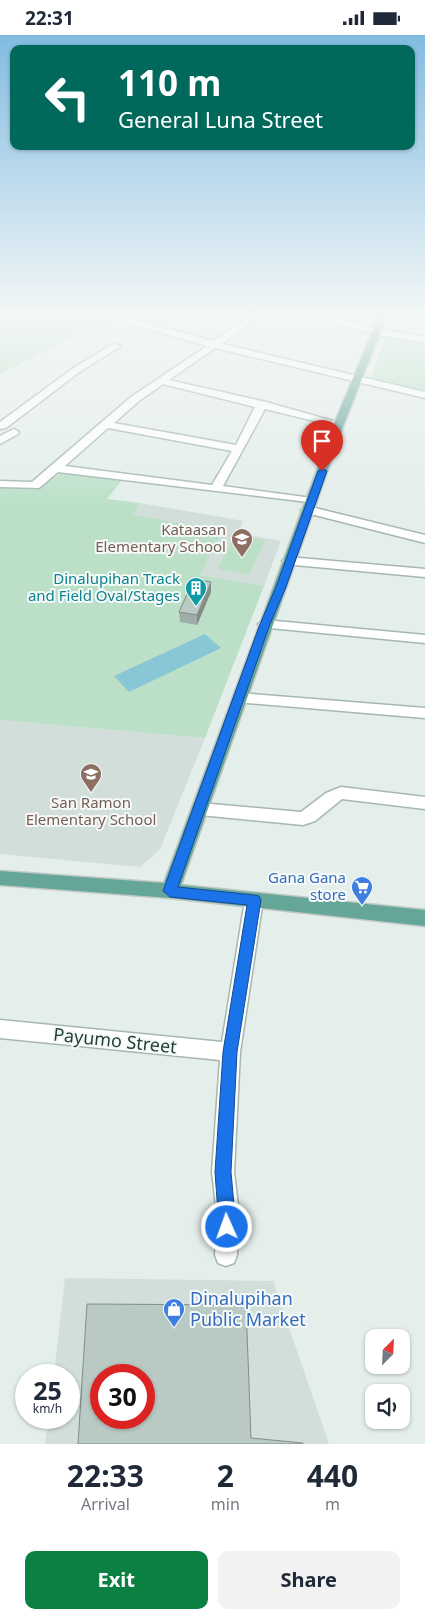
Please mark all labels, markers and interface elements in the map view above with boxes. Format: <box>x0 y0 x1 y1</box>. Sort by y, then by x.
text: 22:31 <box>25 5 74 31</box>
text: 110 m <box>118 59 221 106</box>
icon: left <box>35 65 100 130</box>
text: General Luna Street <box>118 104 323 134</box>
pin <box>301 420 343 471</box>
icon: arrive <box>308 427 336 455</box>
place label: Kataasan Elementary School <box>95 519 226 556</box>
school or university icon: Kataasan Elementary School <box>230 527 254 558</box>
place label: Dinalupihan Track and Field Oval/Stages <box>28 568 180 605</box>
building icon: Dinalupihan Track and Field Oval/Stages <box>184 576 208 607</box>
school or university icon: San Ramon Elementary School <box>79 762 103 793</box>
place label: San Ramon Elementary School <box>26 792 156 829</box>
place label: Gana Gana store <box>268 867 346 904</box>
supermarket icon: Gana Gana store <box>350 875 374 906</box>
street label: Payumo Street <box>52 1022 178 1058</box>
position arrow <box>200 1200 252 1252</box>
place label: Dinalupihan Public Market <box>190 1286 306 1331</box>
shop icon: Dinalupihan Public Market <box>162 1297 186 1328</box>
north arrow <box>365 1329 410 1374</box>
map controls <box>365 1329 410 1429</box>
speed limit sign: 30 <box>90 1364 155 1429</box>
text: 25 <box>33 1373 62 1407</box>
button: sound <box>365 1384 410 1429</box>
text: km/h <box>33 1400 62 1417</box>
text: 22:33 <box>67 1455 144 1496</box>
text: 2 <box>217 1455 234 1496</box>
text: 440 <box>307 1455 358 1496</box>
text: Arrival <box>81 1493 130 1515</box>
text: min <box>211 1493 240 1515</box>
text: m <box>325 1493 340 1515</box>
button: Exit <box>25 1551 208 1609</box>
button: Share <box>218 1551 400 1609</box>

